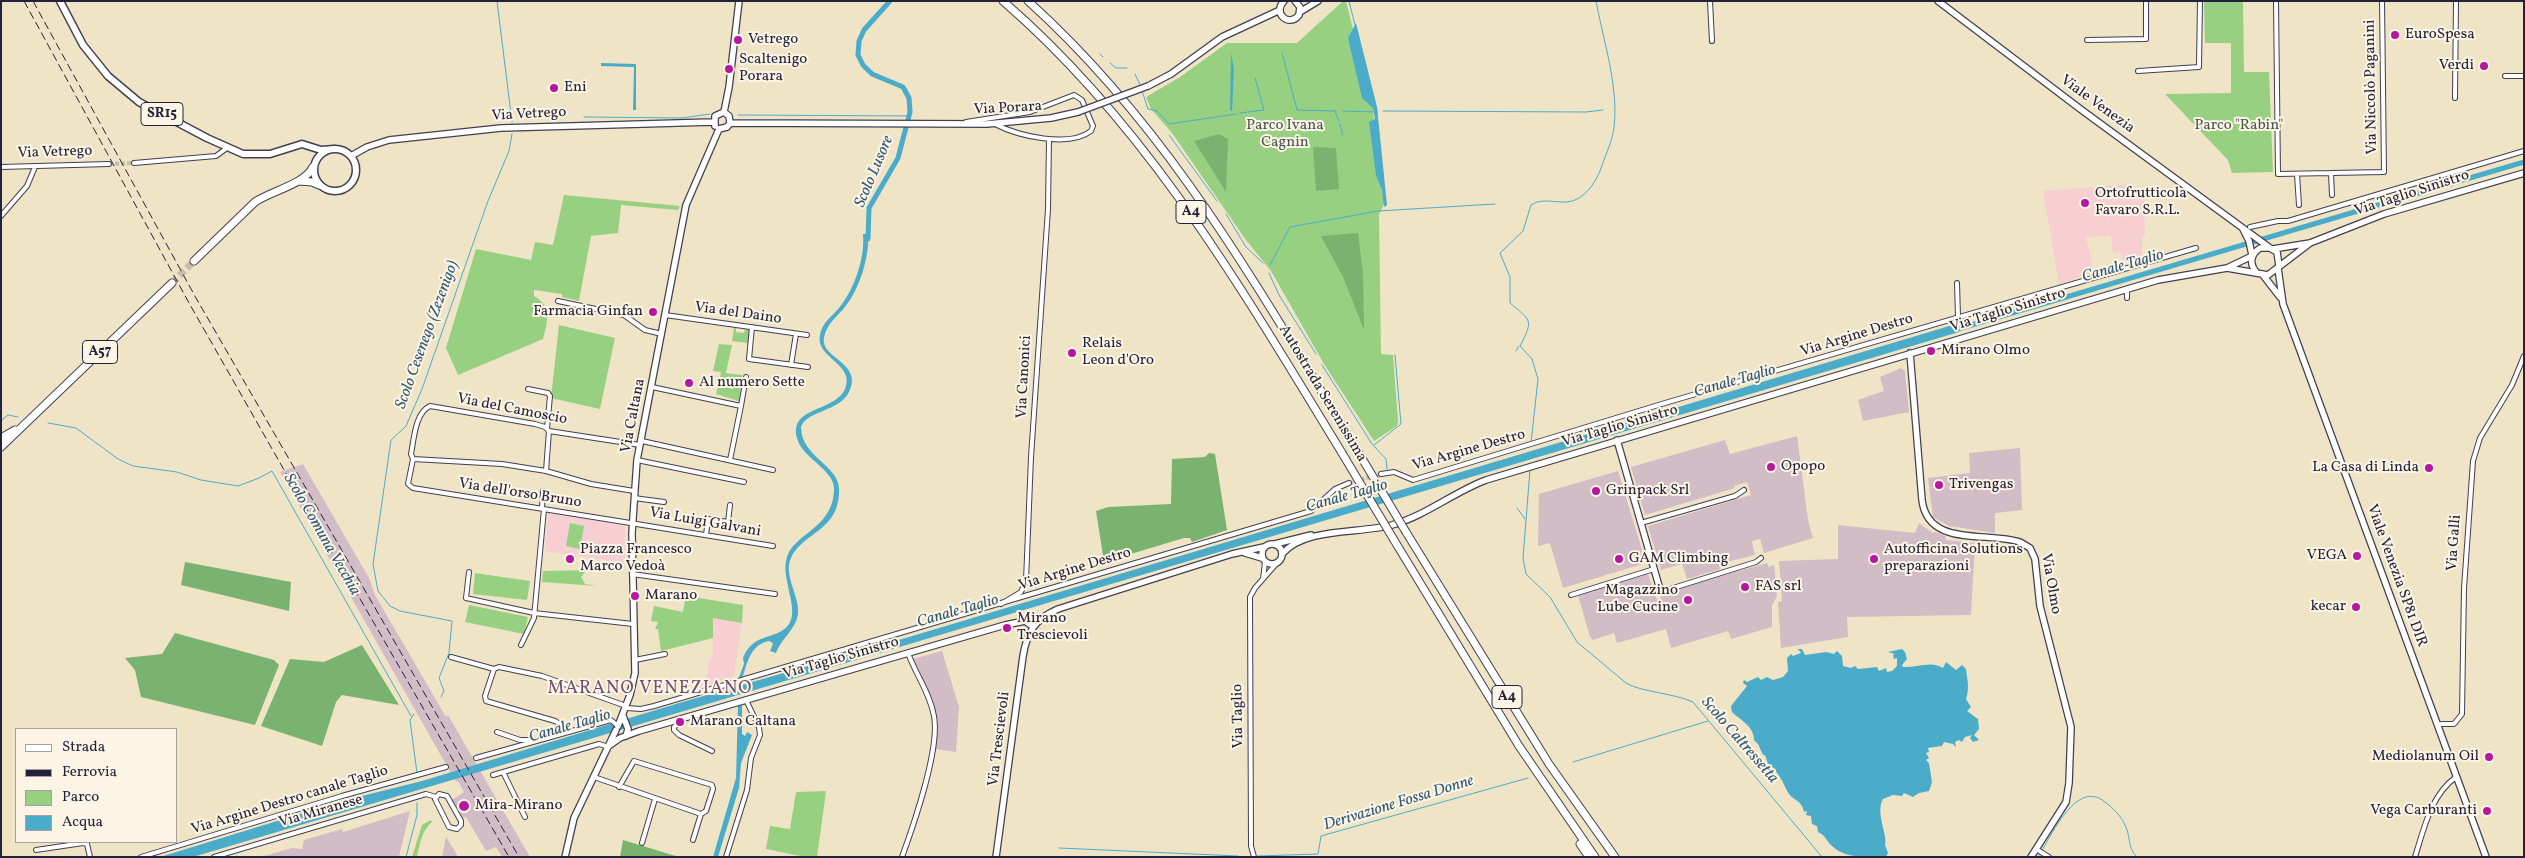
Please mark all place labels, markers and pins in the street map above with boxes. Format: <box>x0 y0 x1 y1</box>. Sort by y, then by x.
place label: EuroSpesa <box>2405 26 2475 44</box>
marker: EuroSpesa <box>2389 29 2401 41</box>
place label: Vetrego <box>748 31 798 49</box>
marker: Vetrego <box>732 34 744 46</box>
place label: Scaltenigo Porara <box>739 51 807 86</box>
place label: Verdi <box>2439 57 2474 75</box>
marker: Verdi <box>2478 60 2490 72</box>
marker: Scaltenigo Porara <box>723 63 735 75</box>
place label: Eni <box>564 79 586 97</box>
marker: Eni <box>548 82 560 94</box>
place label: Ortofrutticola Favaro S.R.L. <box>2095 185 2187 220</box>
marker: Ortofrutticola Favaro S.R.L. <box>2079 197 2091 209</box>
place label: Farmacia Ginfan <box>533 303 643 321</box>
marker: Farmacia Ginfan <box>647 306 659 318</box>
place label: Relais Leon d'Oro <box>1082 335 1154 370</box>
place label: Mirano Olmo <box>1941 342 2030 360</box>
marker: Mirano Olmo <box>1925 345 1937 357</box>
marker: Relais Leon d'Oro <box>1066 347 1078 359</box>
place label: Al numero Sette <box>699 374 805 392</box>
marker: Al numero Sette <box>683 377 695 389</box>
place label: Opopo <box>1781 458 1825 476</box>
place label: La Casa di Linda <box>2312 459 2419 477</box>
marker: Opopo <box>1765 461 1777 473</box>
marker: La Casa di Linda <box>2423 462 2435 474</box>
place label: Trivengas <box>1949 476 2013 494</box>
marker: Trivengas <box>1933 479 1945 491</box>
place label: Grinpack Srl <box>1606 482 1689 500</box>
marker: Grinpack Srl <box>1590 485 1602 497</box>
place label: Piazza Francesco Marco Vedoà <box>580 541 692 576</box>
place label: Autofficina Solutions preparazioni <box>1884 541 2023 576</box>
place label: VEGA <box>2307 547 2347 565</box>
place label: GAM Climbing <box>1629 550 1728 568</box>
marker: VEGA <box>2351 550 2363 562</box>
marker: Piazza Francesco Marco Vedoà <box>564 553 576 565</box>
marker: GAM Climbing <box>1613 553 1625 565</box>
marker: Autofficina Solutions preparazioni <box>1868 553 1880 565</box>
place label: FAS srl <box>1755 578 1802 596</box>
marker: FAS srl <box>1739 581 1751 593</box>
place label: Magazzino Lube Cucine <box>1597 582 1678 617</box>
place label: Marano <box>645 587 697 605</box>
marker: Marano <box>629 590 641 602</box>
marker: Magazzino Lube Cucine <box>1682 594 1694 606</box>
place label: kecar <box>2310 598 2346 616</box>
marker: kecar <box>2350 601 2362 613</box>
place label: Mirano Trescievoli <box>1017 610 1088 645</box>
marker: Mirano Trescievoli <box>1001 622 1013 634</box>
place label: Marano Caltana <box>690 713 796 731</box>
marker: Marano Caltana <box>674 716 686 728</box>
place label: Mediolanum Oil <box>2372 748 2479 766</box>
marker: Mediolanum Oil <box>2483 751 2495 763</box>
place label: Mira-Mirano <box>475 797 562 815</box>
marker: Mira-Mirano <box>457 799 471 813</box>
place label: Vega Carburanti <box>2370 802 2477 820</box>
marker: Vega Carburanti <box>2481 805 2493 817</box>

